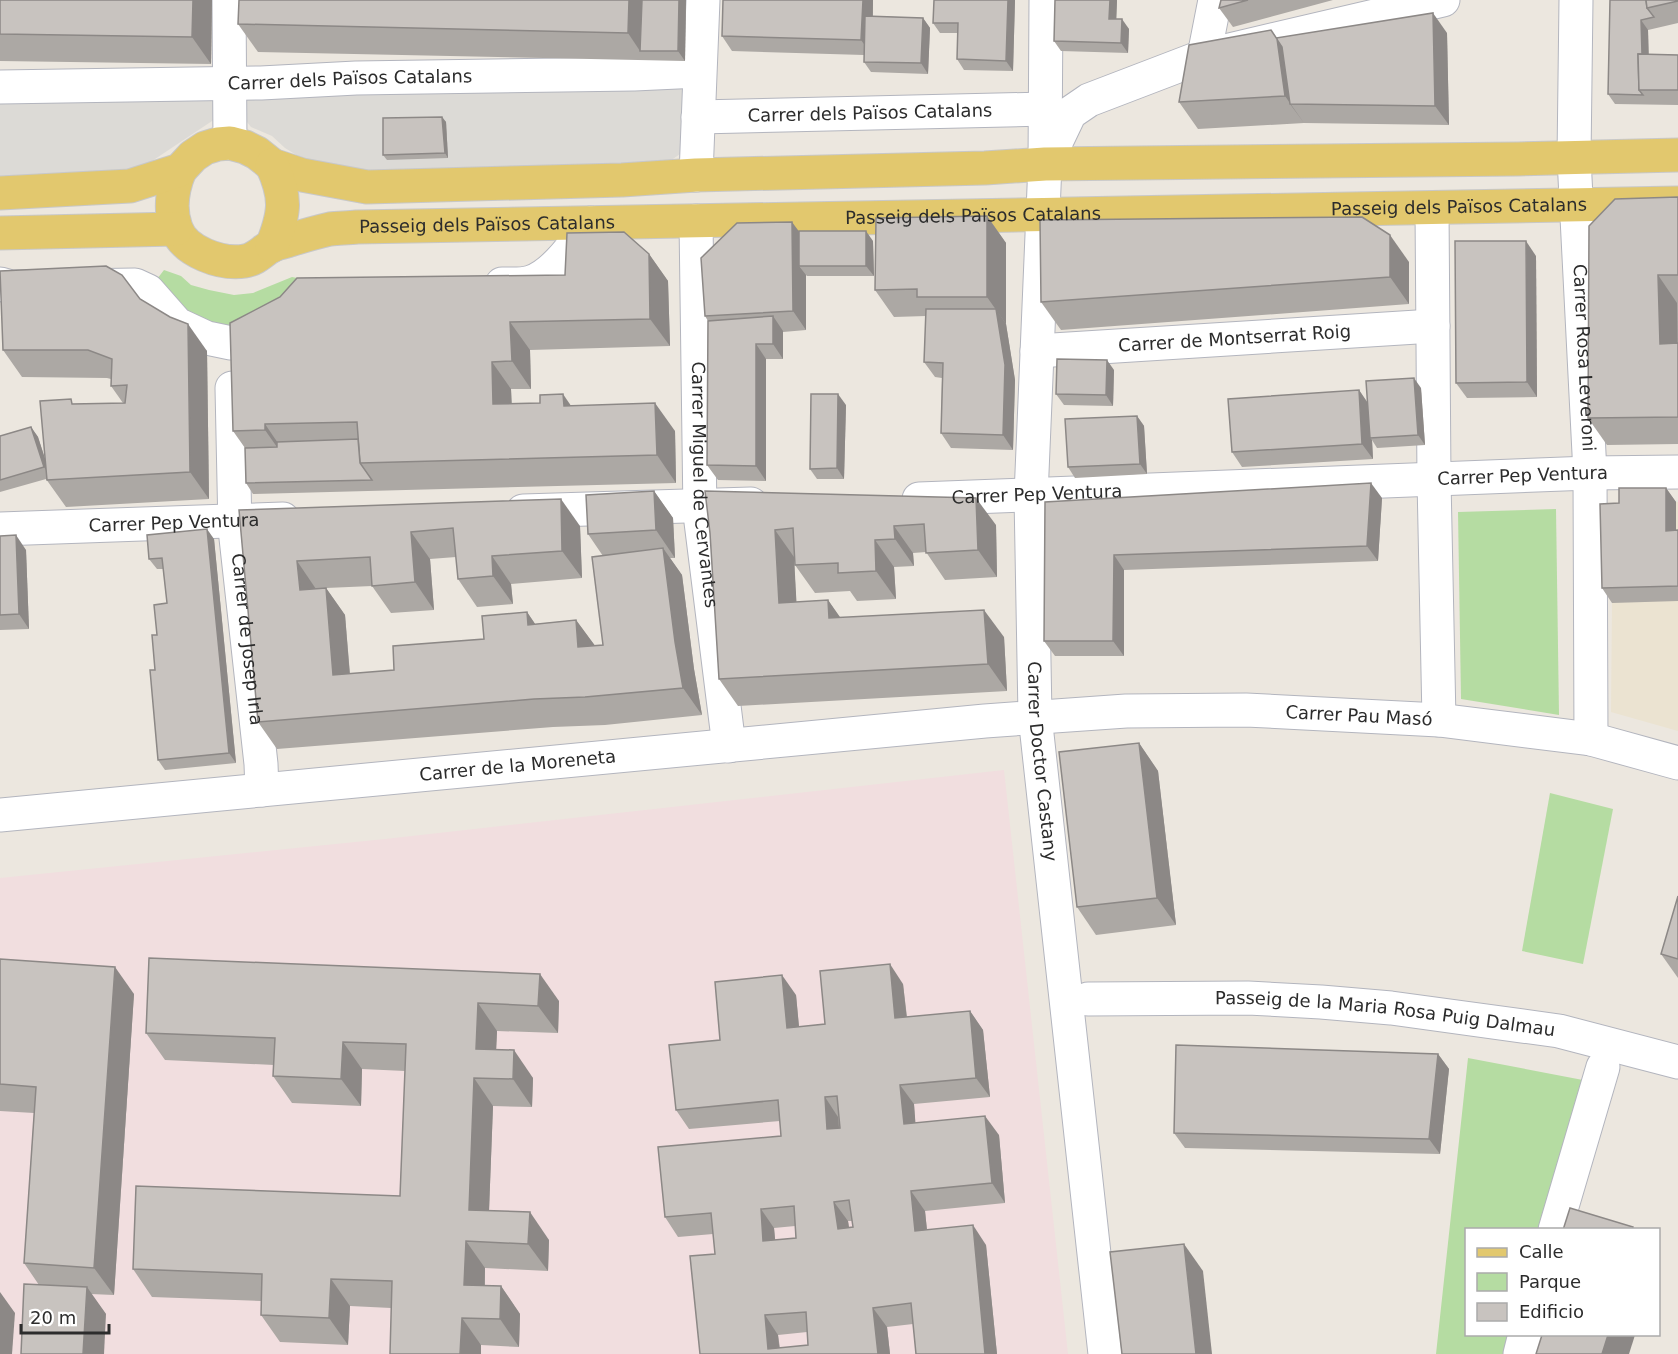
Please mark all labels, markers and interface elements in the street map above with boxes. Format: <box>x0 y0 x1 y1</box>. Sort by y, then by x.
street label: Carrer dels Països Catalans <box>227 65 472 94</box>
street label: Carrer dels Països Catalans <box>747 99 993 126</box>
street label: Passeig dels Països Catalans <box>1331 194 1587 219</box>
street label: Passeig dels Països Catalans <box>845 202 1101 228</box>
street label: Passeig dels Països Catalans <box>359 211 615 237</box>
street label: Carrer Rosa Leveroni <box>1569 263 1600 452</box>
street label: Carrer de Montserrat Roig <box>1118 320 1352 356</box>
street label: Carrer Miguel de Cervantes <box>688 361 723 609</box>
street label: Carrer Pep Ventura <box>1437 462 1608 489</box>
street label: Carrer Pep Ventura <box>951 480 1123 508</box>
street label: Carrer Pep Ventura <box>88 509 260 536</box>
street label: Carrer de Josep Irla <box>228 552 268 726</box>
street label: Carrer Doctor Castany <box>1024 661 1062 863</box>
street label: Carrer Pau Masó <box>1285 701 1433 730</box>
street label: Carrer de la Moreneta <box>418 745 617 785</box>
street label: Passeig de la Maria Rosa Puig Dalmau <box>1215 987 1557 1040</box>
legend <box>1465 1228 1660 1336</box>
text: Calle <box>1519 1241 1564 1262</box>
text: Parque <box>1519 1271 1581 1292</box>
scale bar <box>21 1297 110 1335</box>
text: Edificio <box>1519 1301 1584 1322</box>
text: 20 m <box>30 1307 76 1328</box>

